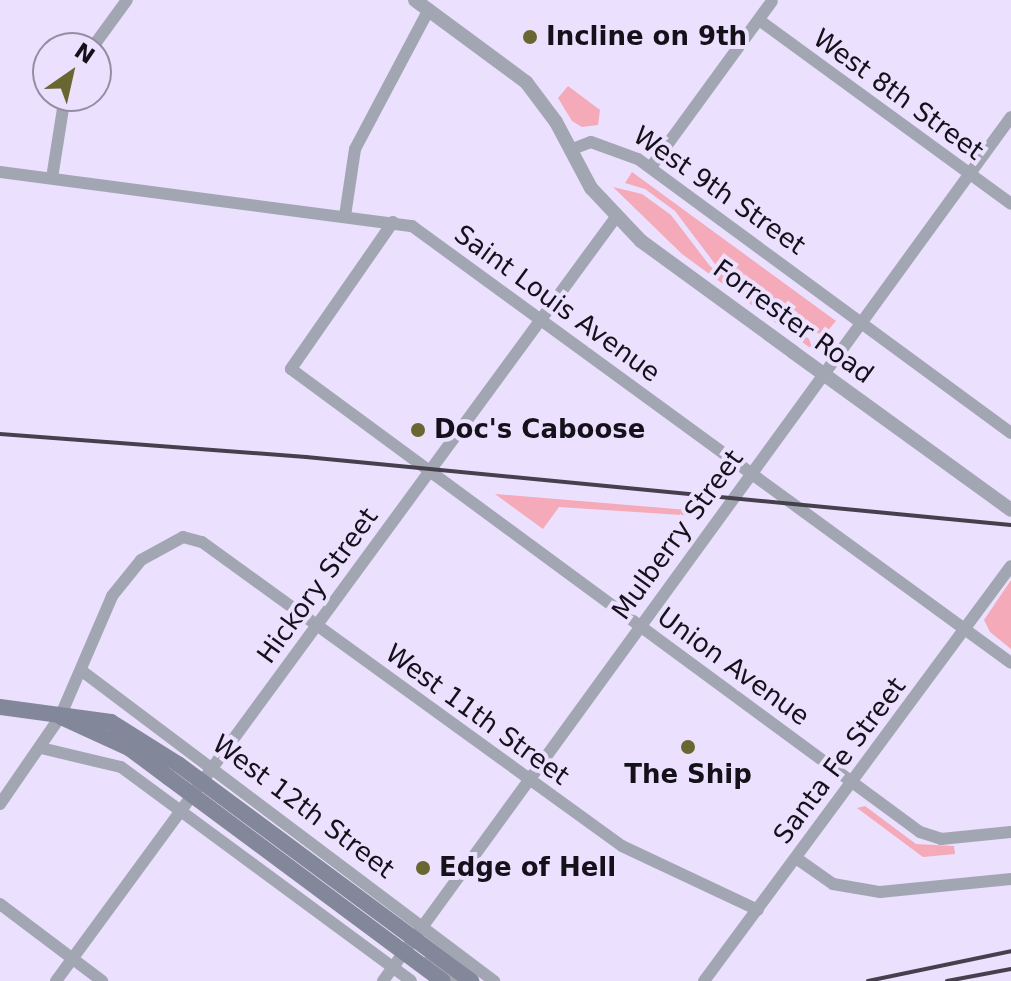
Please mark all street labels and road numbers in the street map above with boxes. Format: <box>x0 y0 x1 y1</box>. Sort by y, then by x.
street label: West 8th Street <box>807 23 989 167</box>
street label: West 9th Street <box>627 120 811 262</box>
street label: Saint Louis Avenue <box>448 219 666 389</box>
street label: Forrester Road <box>707 253 879 391</box>
street label: Mulberry Street <box>606 444 750 626</box>
street label: Hickory Street <box>251 502 385 670</box>
street label: Union Avenue <box>651 601 815 733</box>
street label: West 11th Street <box>379 638 575 792</box>
street label: Santa Fe Street <box>767 672 913 850</box>
street label: West 12th Street <box>206 729 400 885</box>

